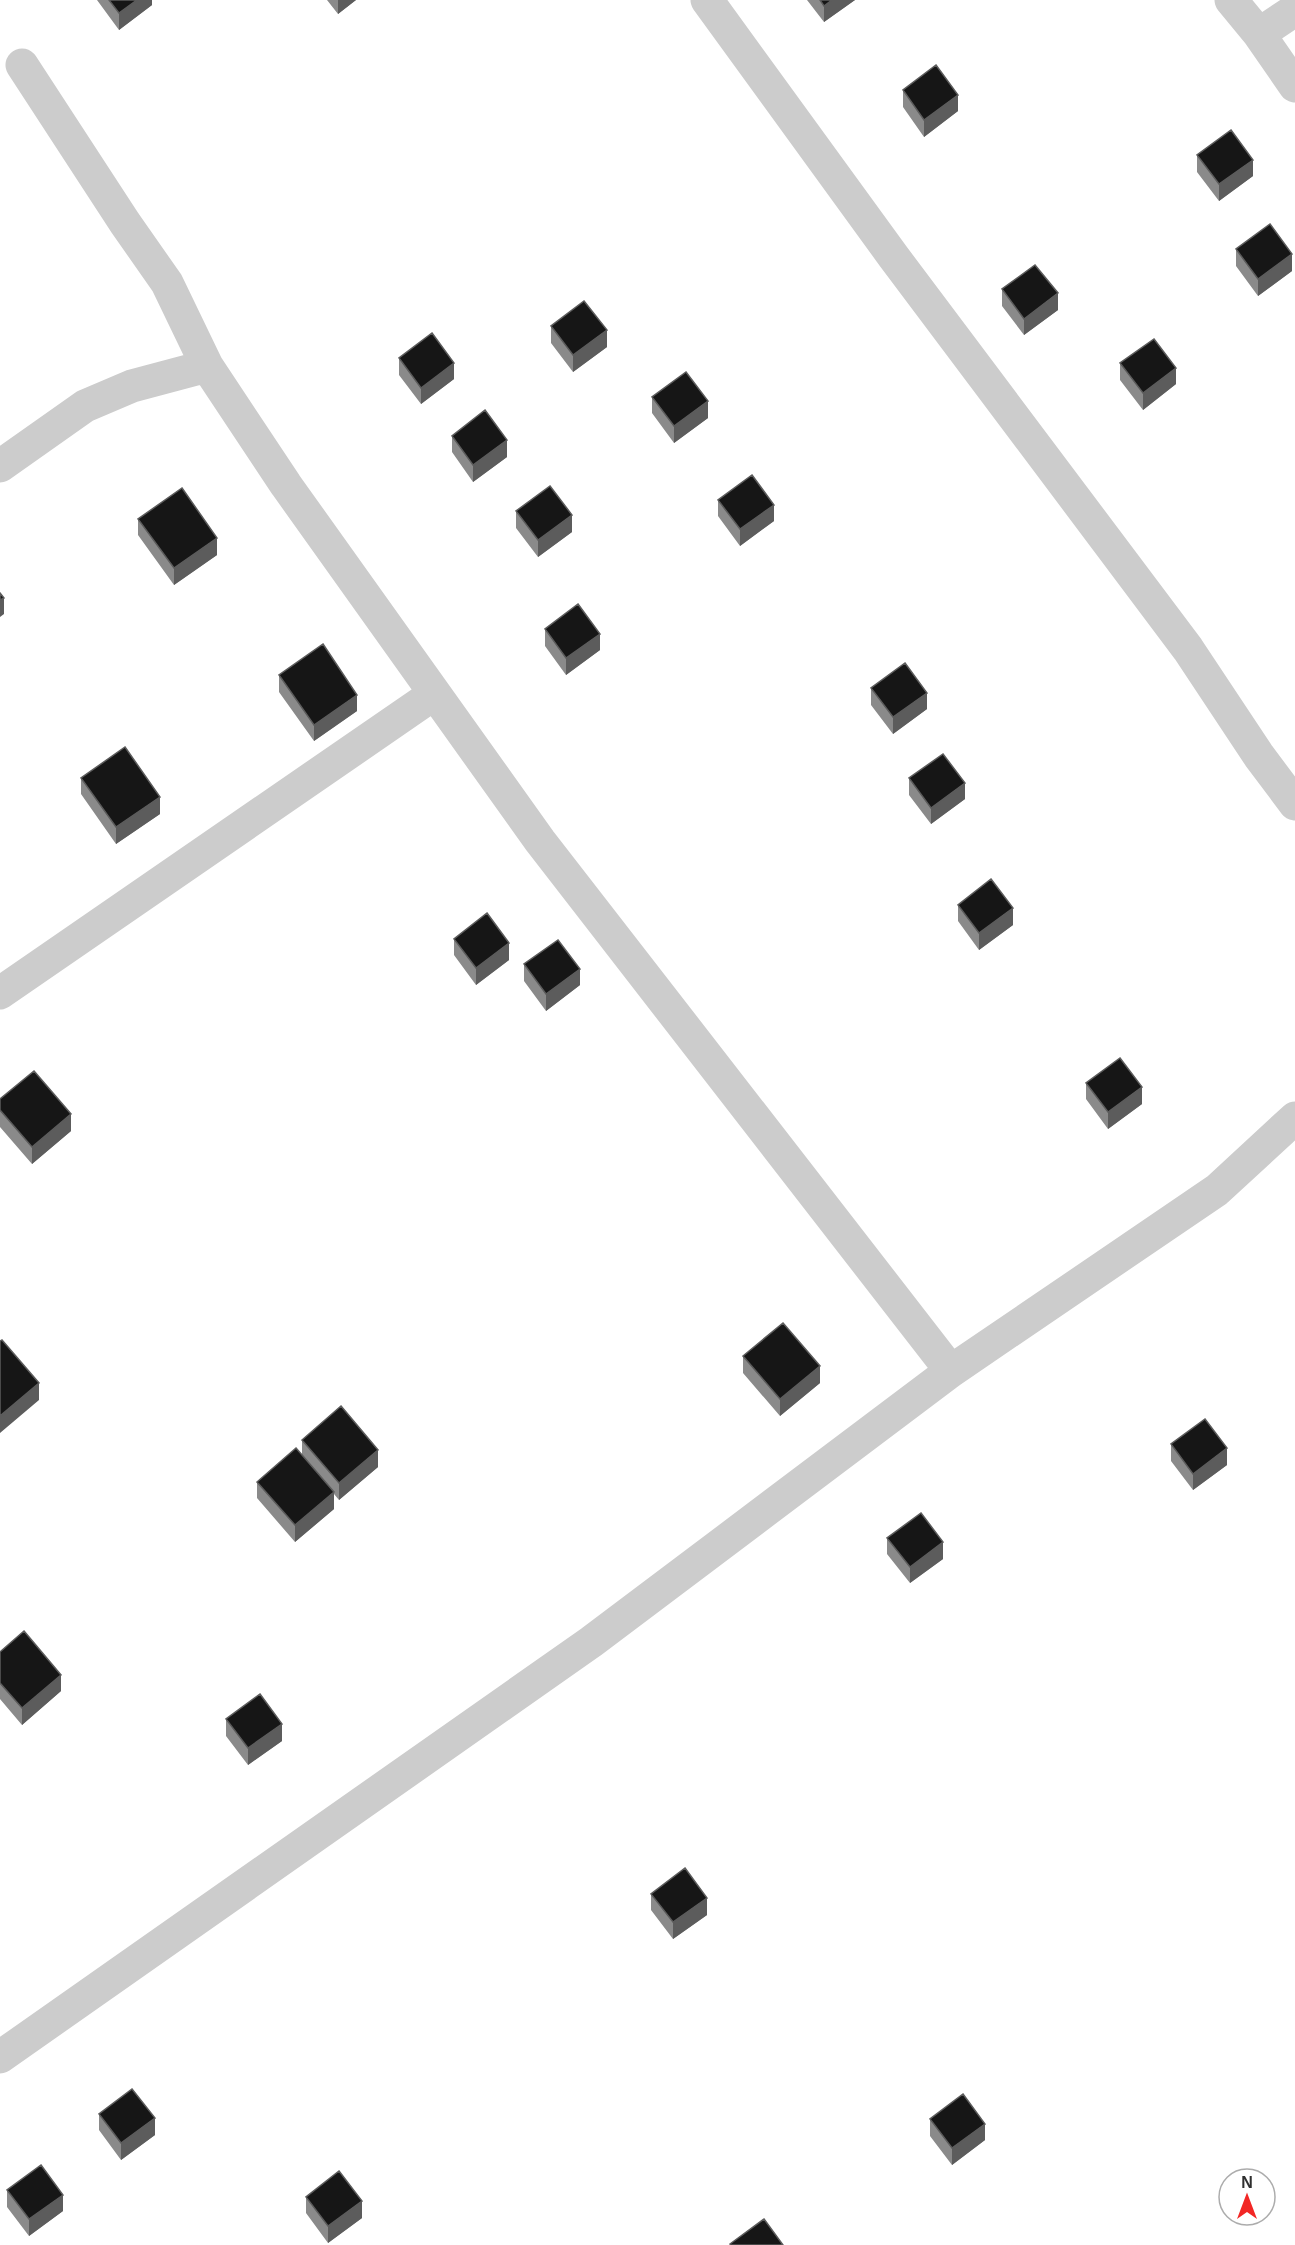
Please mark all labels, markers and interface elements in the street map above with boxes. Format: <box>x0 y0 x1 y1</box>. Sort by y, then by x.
north arrow <box>1217 2167 1277 2227</box>
text: N <box>1241 2174 1253 2191</box>

